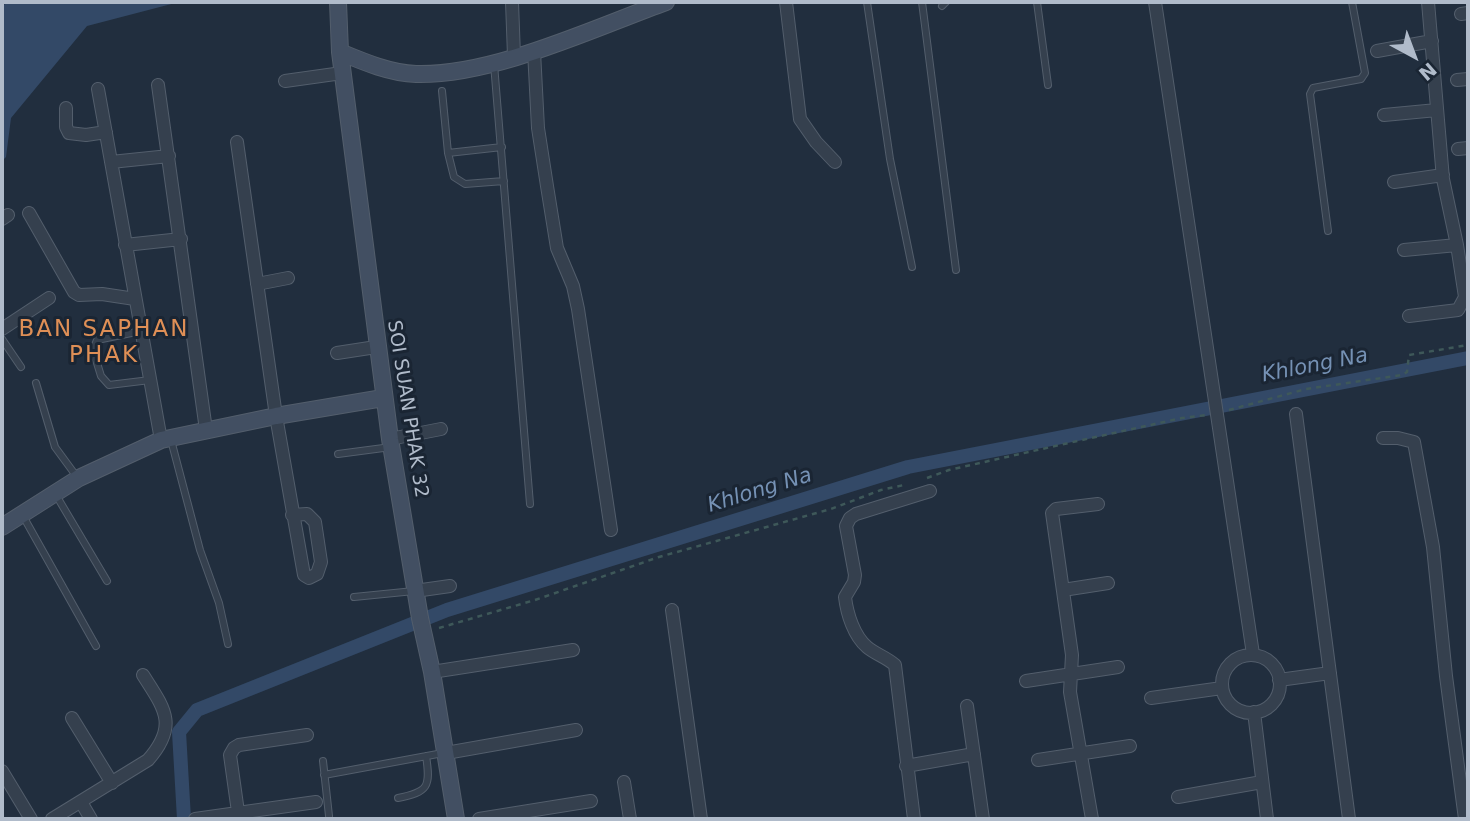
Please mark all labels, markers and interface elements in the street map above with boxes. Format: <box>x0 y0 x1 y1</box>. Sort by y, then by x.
north arrow <box>1379 21 1449 91</box>
text: N <box>1415 58 1441 85</box>
district label: BAN SAPHAN PHAK <box>20 316 188 370</box>
street label: SOI SUAN PHAK 32 <box>382 319 432 499</box>
water label: Khlong Na <box>1260 343 1370 389</box>
water label: Khlong Na <box>705 463 815 519</box>

